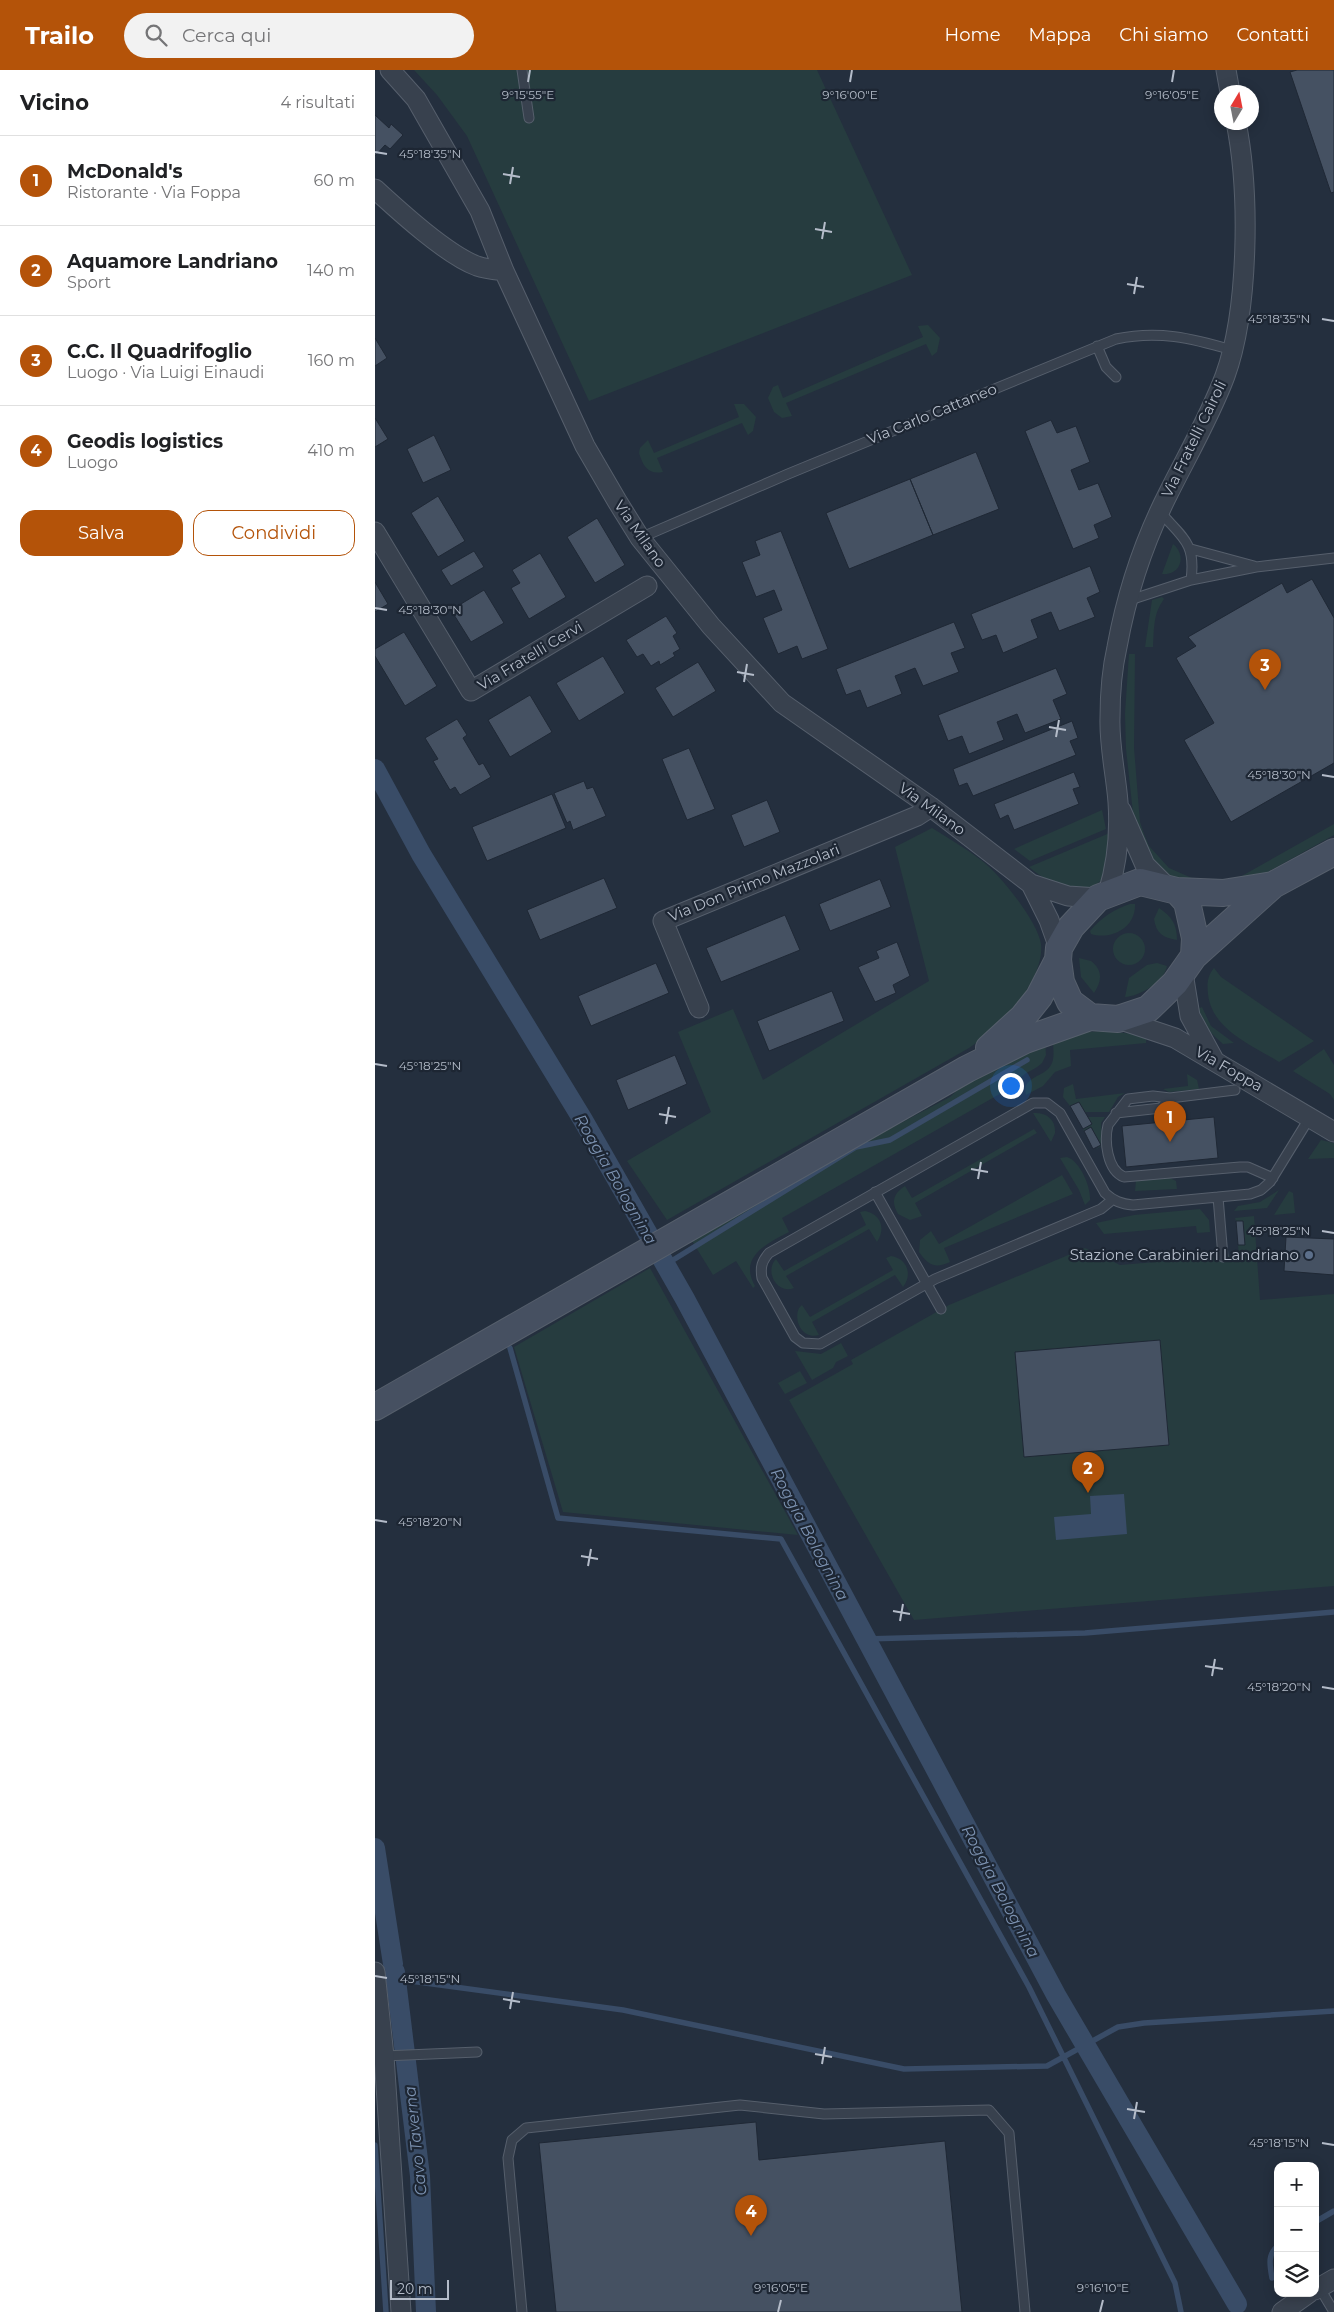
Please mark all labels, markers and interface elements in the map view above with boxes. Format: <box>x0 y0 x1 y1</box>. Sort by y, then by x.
search box <box>124 13 474 58</box>
text: Trailo <box>25 21 94 50</box>
icon: search <box>142 21 170 49</box>
text: Cerca qui <box>182 24 271 47</box>
text: Home <box>945 24 1001 46</box>
text: Mappa <box>1029 24 1091 46</box>
text: Chi siamo <box>1119 24 1208 46</box>
text: Contatti <box>1236 24 1309 46</box>
north arrow <box>1214 85 1259 130</box>
text: 9°15'55"E <box>502 87 554 102</box>
text: 9°16'00"E <box>822 87 878 102</box>
text: 9°16'05"E <box>1145 87 1199 102</box>
text: Vicino <box>20 90 89 115</box>
text: 4 risultati <box>280 93 355 112</box>
text: 45°18'35"N <box>399 146 461 161</box>
text: McDonald's <box>67 160 183 183</box>
text: 1 <box>33 171 39 190</box>
text: 60 m <box>313 171 355 190</box>
text: Ristorante · Via Foppa <box>67 183 241 202</box>
text: Aquamore Landriano <box>67 250 278 273</box>
text: 2 <box>31 261 41 280</box>
text: 140 m <box>307 261 355 280</box>
text: Sport <box>67 273 111 292</box>
text: 45°18'35"N <box>1248 311 1310 326</box>
text: C.C. Il Quadrifoglio <box>67 340 252 363</box>
text: 3 <box>31 351 41 370</box>
text: 160 m <box>308 351 355 370</box>
text: Luogo · Via Luigi Einaudi <box>67 363 264 382</box>
street label: Via Fratelli Cairoli <box>1157 377 1230 501</box>
street label: Via Carlo Cattaneo <box>864 379 999 448</box>
text: Geodis logistics <box>67 430 223 453</box>
text: 4 <box>30 441 42 460</box>
text: 410 m <box>307 441 355 460</box>
text: Luogo <box>67 453 118 472</box>
street label: Via Milano <box>610 496 671 571</box>
button: Salva <box>20 510 183 556</box>
button: Condividi <box>193 510 355 556</box>
text: 45°18'30"N <box>398 602 462 617</box>
street label: Via Fratelli Cervi <box>474 617 586 694</box>
pin: 3 <box>1249 649 1281 690</box>
text: 45°18'30"N <box>1247 767 1311 782</box>
street label: Via Milano <box>895 778 969 839</box>
street label: Via Don Primo Mazzolari <box>665 839 842 926</box>
street label: Via Foppa <box>1192 1042 1266 1095</box>
text: 45°18'25"N <box>399 1058 461 1073</box>
your location <box>998 1073 1024 1099</box>
pin: 1 <box>1154 1101 1186 1142</box>
water label: Roggia Bolognina <box>571 1111 661 1248</box>
text: 45°18'25"N <box>1248 1223 1310 1238</box>
place label: Stazione Carabinieri Landriano <box>1070 1245 1299 1264</box>
marker: Stazione Carabinieri Landriano <box>1303 1249 1315 1261</box>
pin: 2 <box>1072 1452 1104 1493</box>
water label: Roggia Bolognina <box>767 1465 853 1604</box>
text: 45°18'20"N <box>398 1514 462 1529</box>
text: 45°18'20"N <box>1247 1679 1311 1694</box>
water label: Roggia Bolognina <box>958 1822 1044 1961</box>
text: 45°18'15"N <box>400 1971 460 1986</box>
water label: Cavo Taverna <box>400 2085 431 2197</box>
text: 45°18'15"N <box>1249 2135 1309 2150</box>
map controls <box>1274 2162 1319 2297</box>
button: + <box>1274 2162 1319 2207</box>
pin: 4 <box>735 2195 767 2236</box>
button: − <box>1274 2207 1319 2252</box>
button: layers <box>1274 2252 1319 2297</box>
scale bar <box>390 2277 449 2300</box>
text: 20 m <box>397 2280 433 2298</box>
text: 9°16'05"E <box>754 2280 808 2295</box>
text: 9°16'10"E <box>1077 2280 1129 2295</box>

